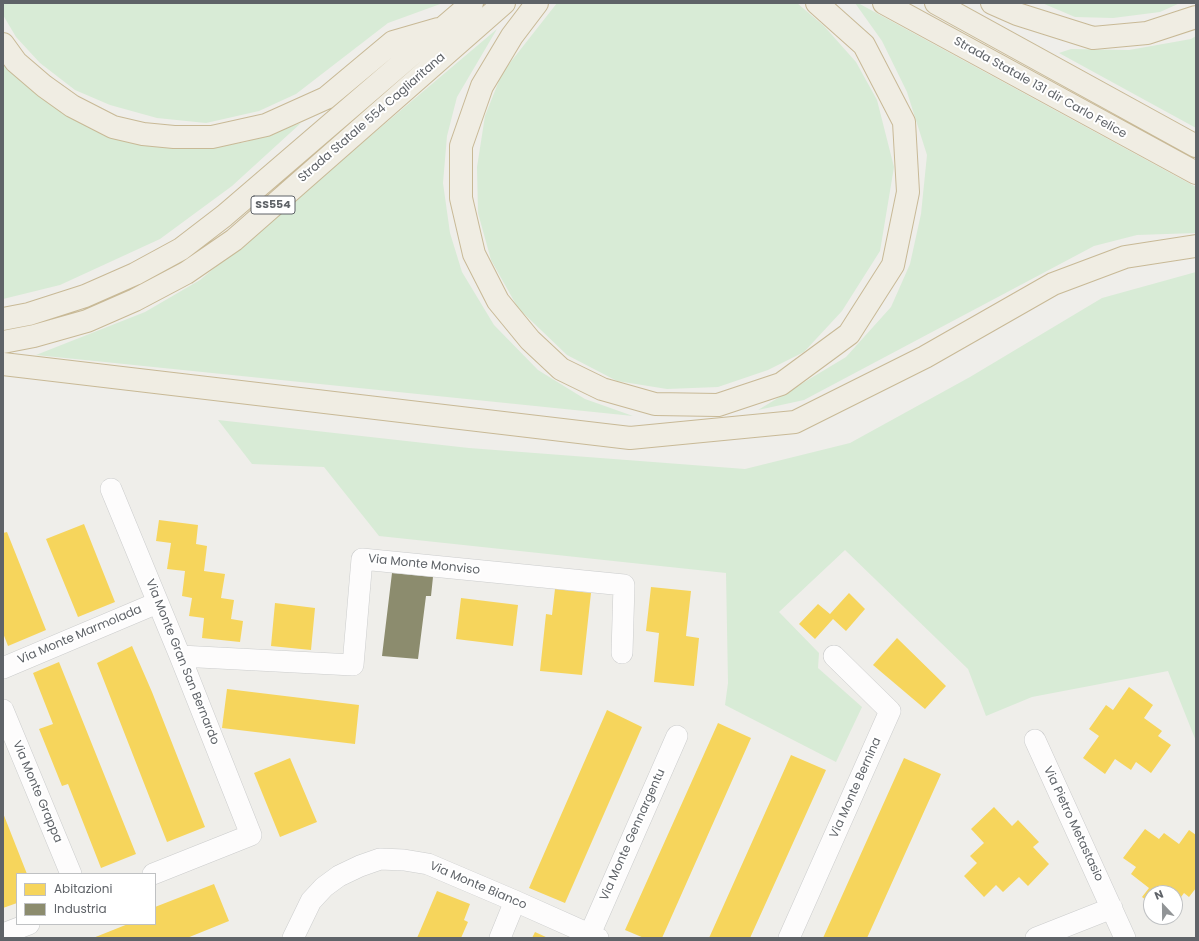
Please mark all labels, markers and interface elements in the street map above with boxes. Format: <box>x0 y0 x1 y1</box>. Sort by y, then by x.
street label: Strada Statale 131 dir Carlo Felice <box>951 34 1129 142</box>
street label: Strada Statale 554 Cagliaritana <box>296 50 448 186</box>
road number: SS554 <box>251 196 295 214</box>
street label: Via Monte Monviso <box>367 552 481 578</box>
street label: Via Monte Gran San Bernardo <box>142 577 222 747</box>
street label: Via Monte Marmolada <box>16 602 144 668</box>
street label: Via Monte Bernina <box>827 735 885 841</box>
street label: Via Monte Grappa <box>9 739 65 845</box>
street label: Via Pietro Metastasio <box>1040 764 1106 884</box>
street label: Via Monte Gennargentu <box>597 767 669 903</box>
street label: Via Monte Bianco <box>427 859 529 913</box>
legend <box>16 873 156 925</box>
text: Abitazioni <box>54 880 112 897</box>
north arrow <box>1143 885 1183 925</box>
text: N <box>1152 886 1166 904</box>
text: Industria <box>54 900 107 917</box>

